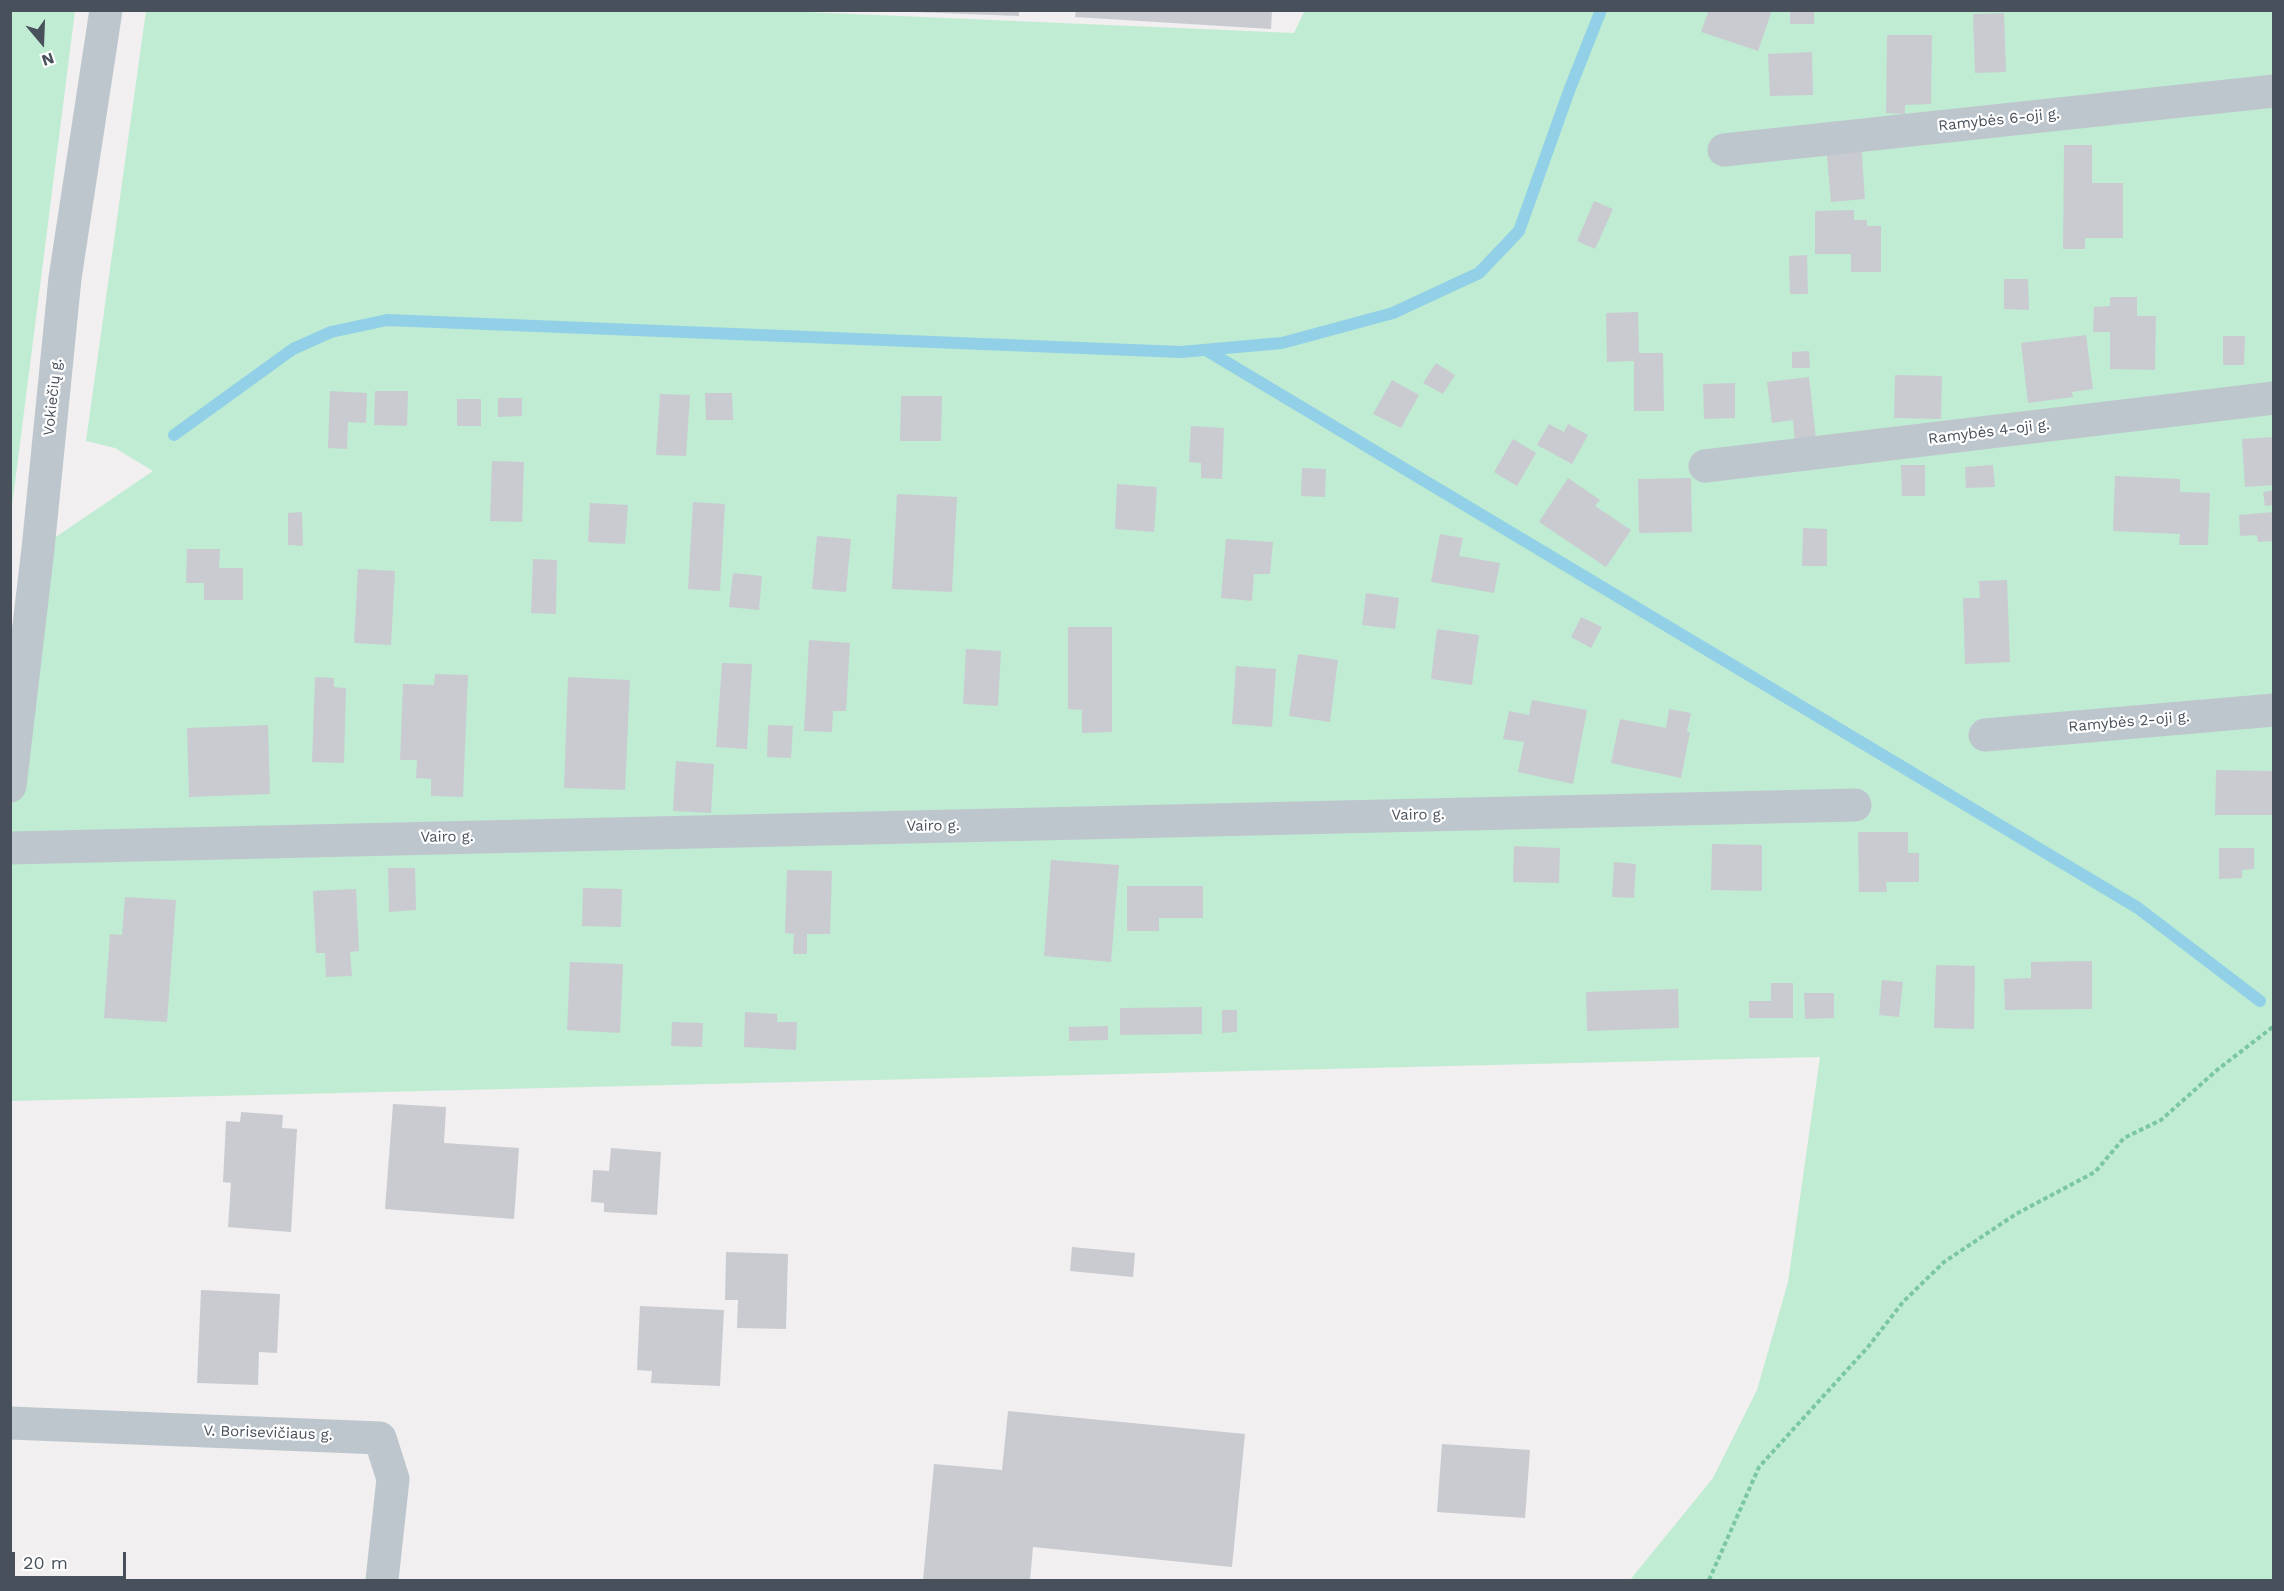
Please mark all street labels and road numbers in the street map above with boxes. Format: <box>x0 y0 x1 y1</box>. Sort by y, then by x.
street label: Ramybės 6-oji g. <box>1937 105 2061 135</box>
street label: Vokiečių g. <box>40 357 66 437</box>
street label: Ramybės 4-oji g. <box>1927 416 2051 448</box>
street label: Ramybės 2-oji g. <box>2068 708 2190 736</box>
street label: Vairo g. <box>1391 806 1445 824</box>
street label: Vairo g. <box>906 817 960 835</box>
street label: Vairo g. <box>420 828 474 846</box>
street label: V. Borisevičiaus g. <box>203 1422 333 1444</box>

